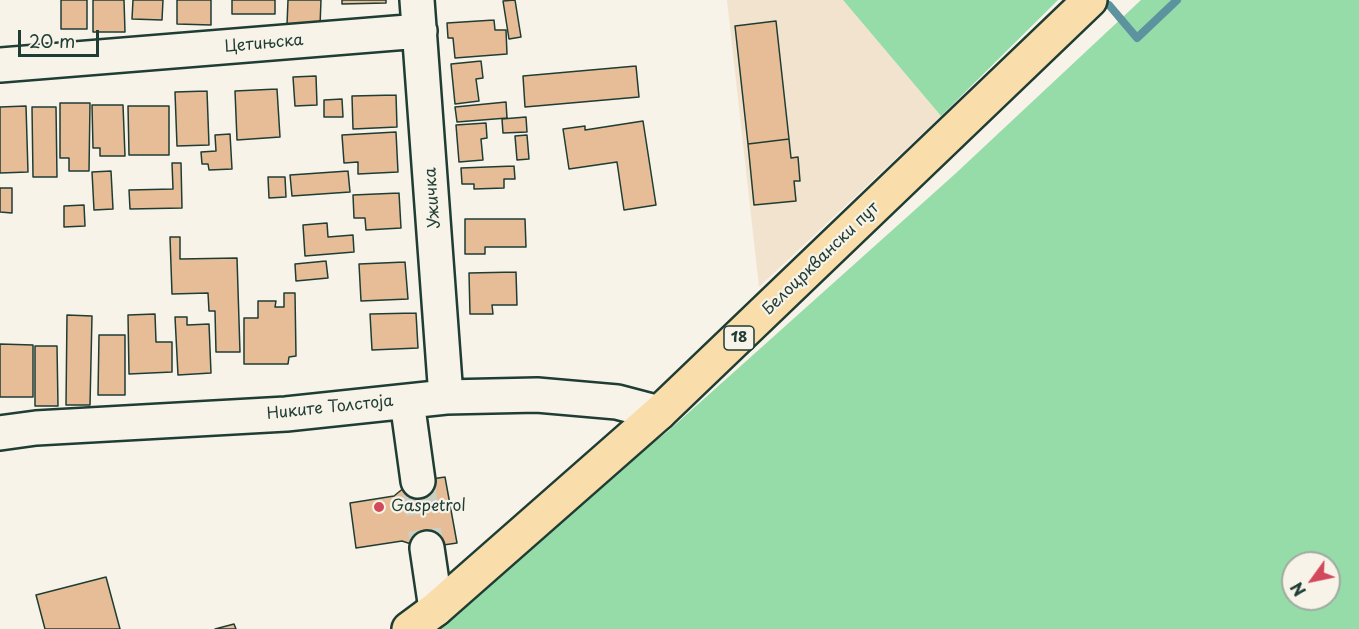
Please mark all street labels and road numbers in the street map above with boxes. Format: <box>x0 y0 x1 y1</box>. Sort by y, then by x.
street label: Цетињска <box>224 31 304 57</box>
street label: Ужичка <box>421 167 445 229</box>
street label: Белоцрквански пут <box>759 198 883 320</box>
road number: 18 <box>724 326 754 350</box>
street label: Никите Толстоја <box>266 392 394 424</box>

